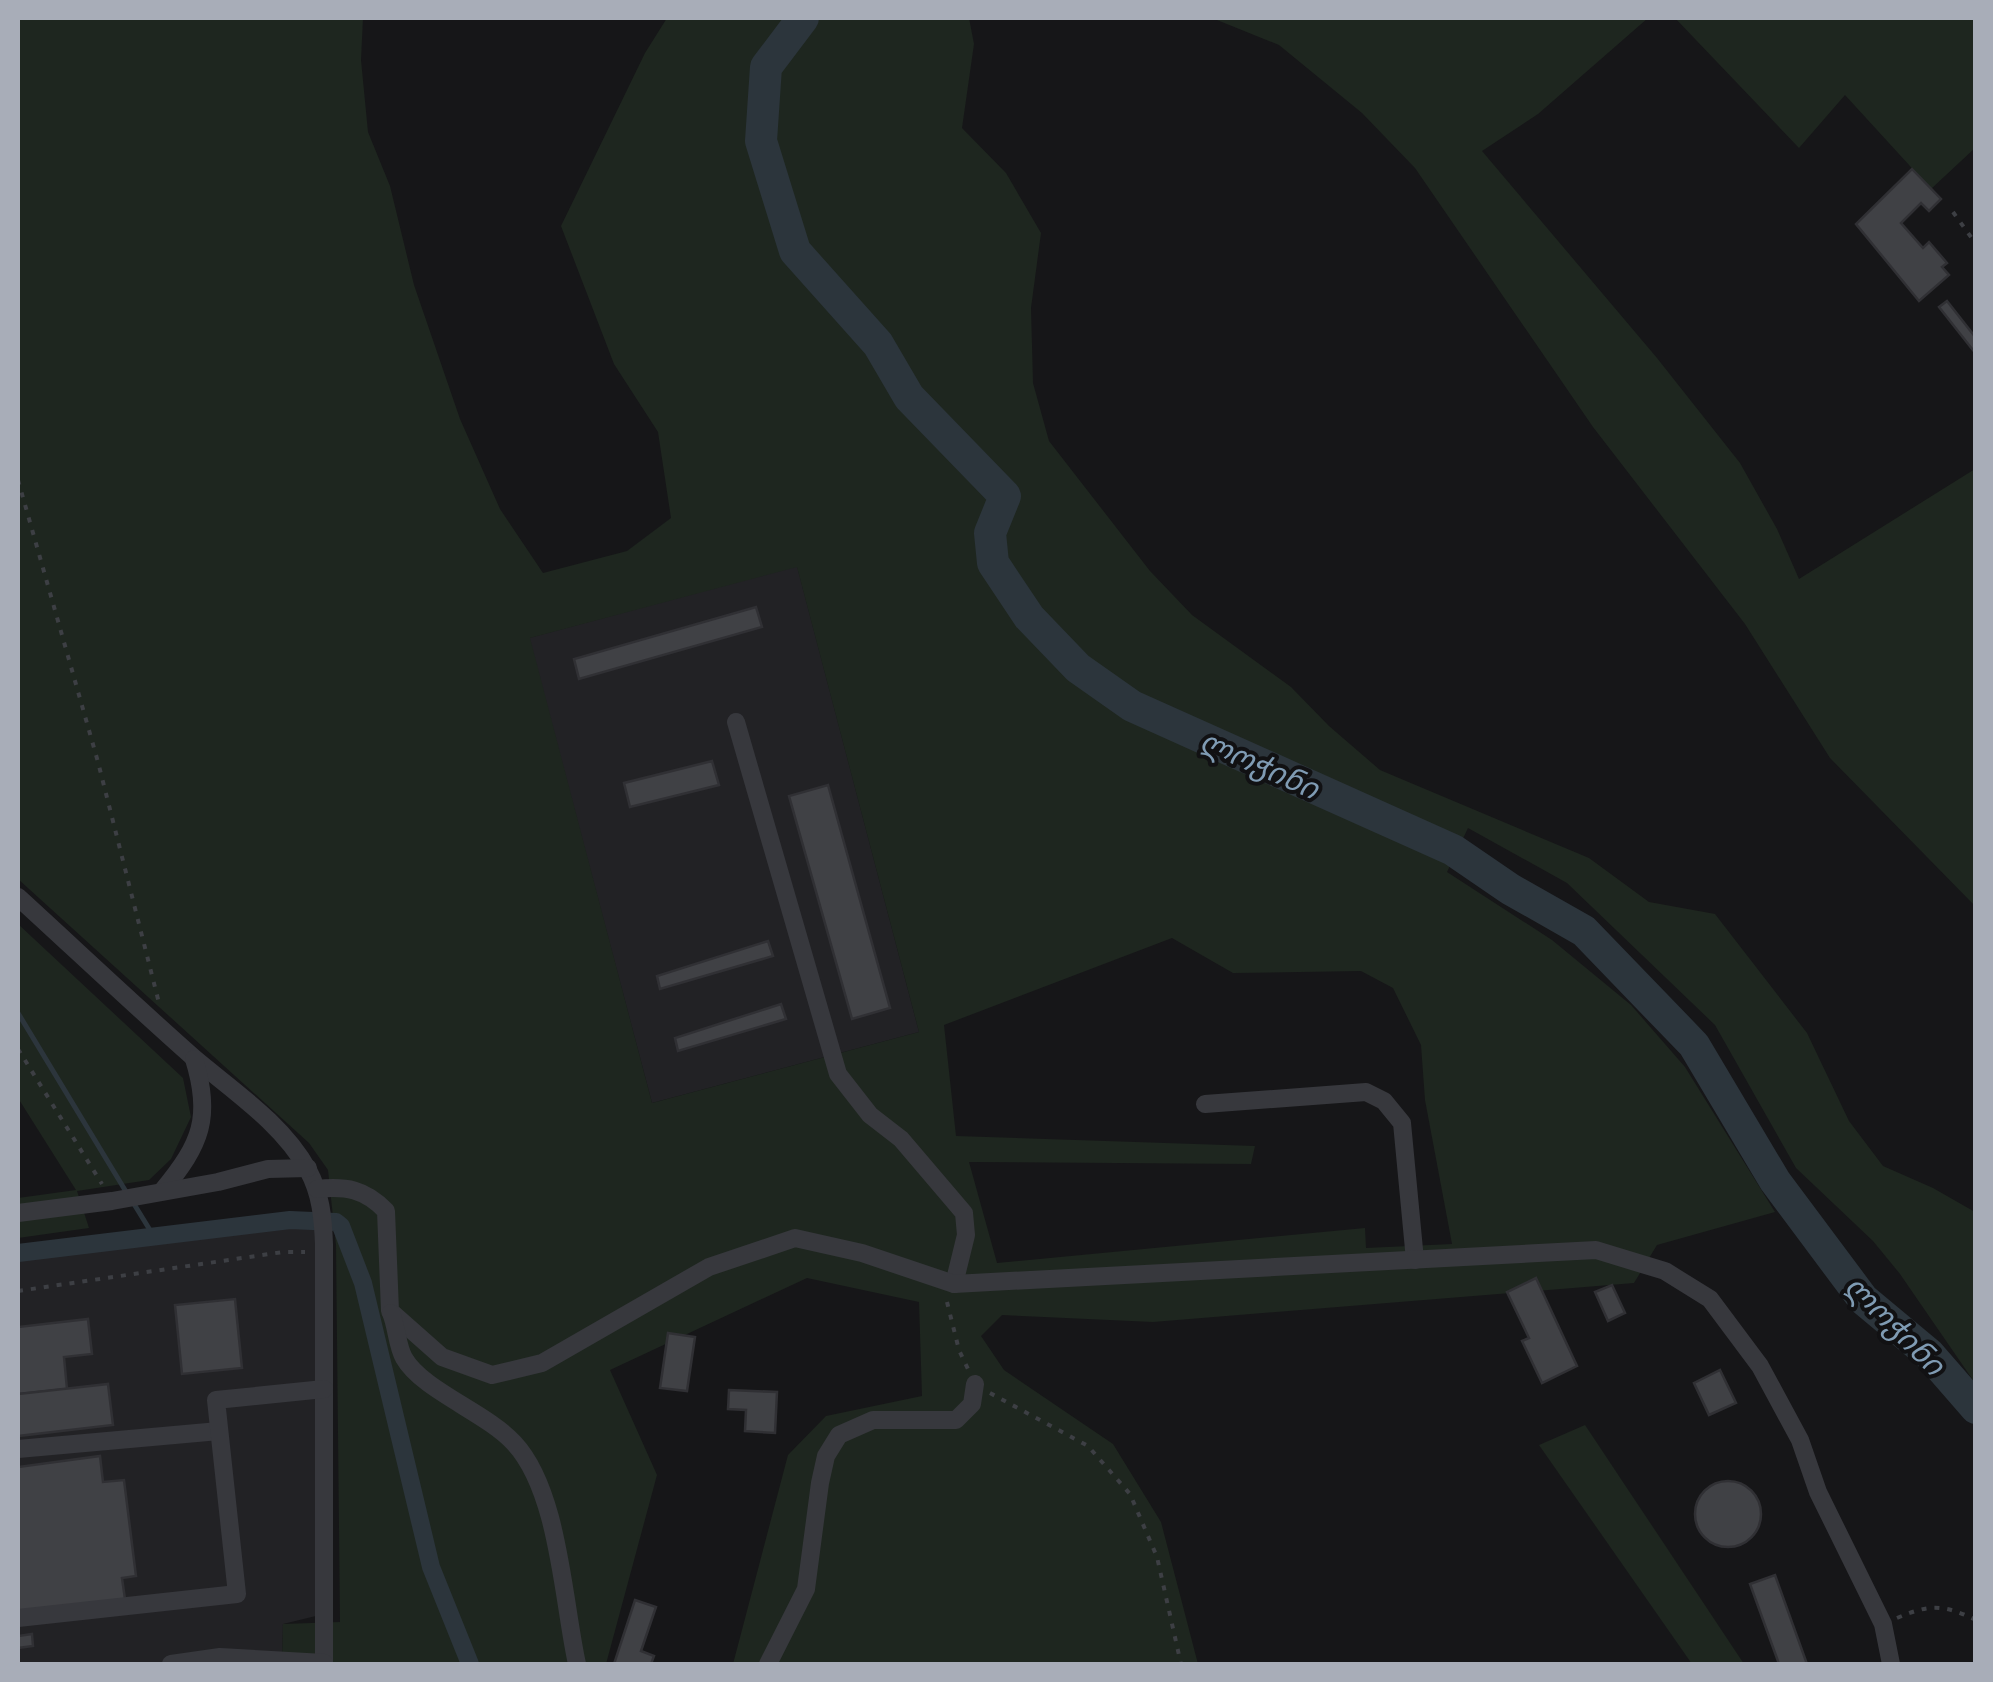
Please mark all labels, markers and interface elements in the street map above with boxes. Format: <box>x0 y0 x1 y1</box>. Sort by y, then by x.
water label: ლოჭინი <box>1194 721 1327 808</box>
water label: ლოჭინი <box>1837 1267 1955 1384</box>

